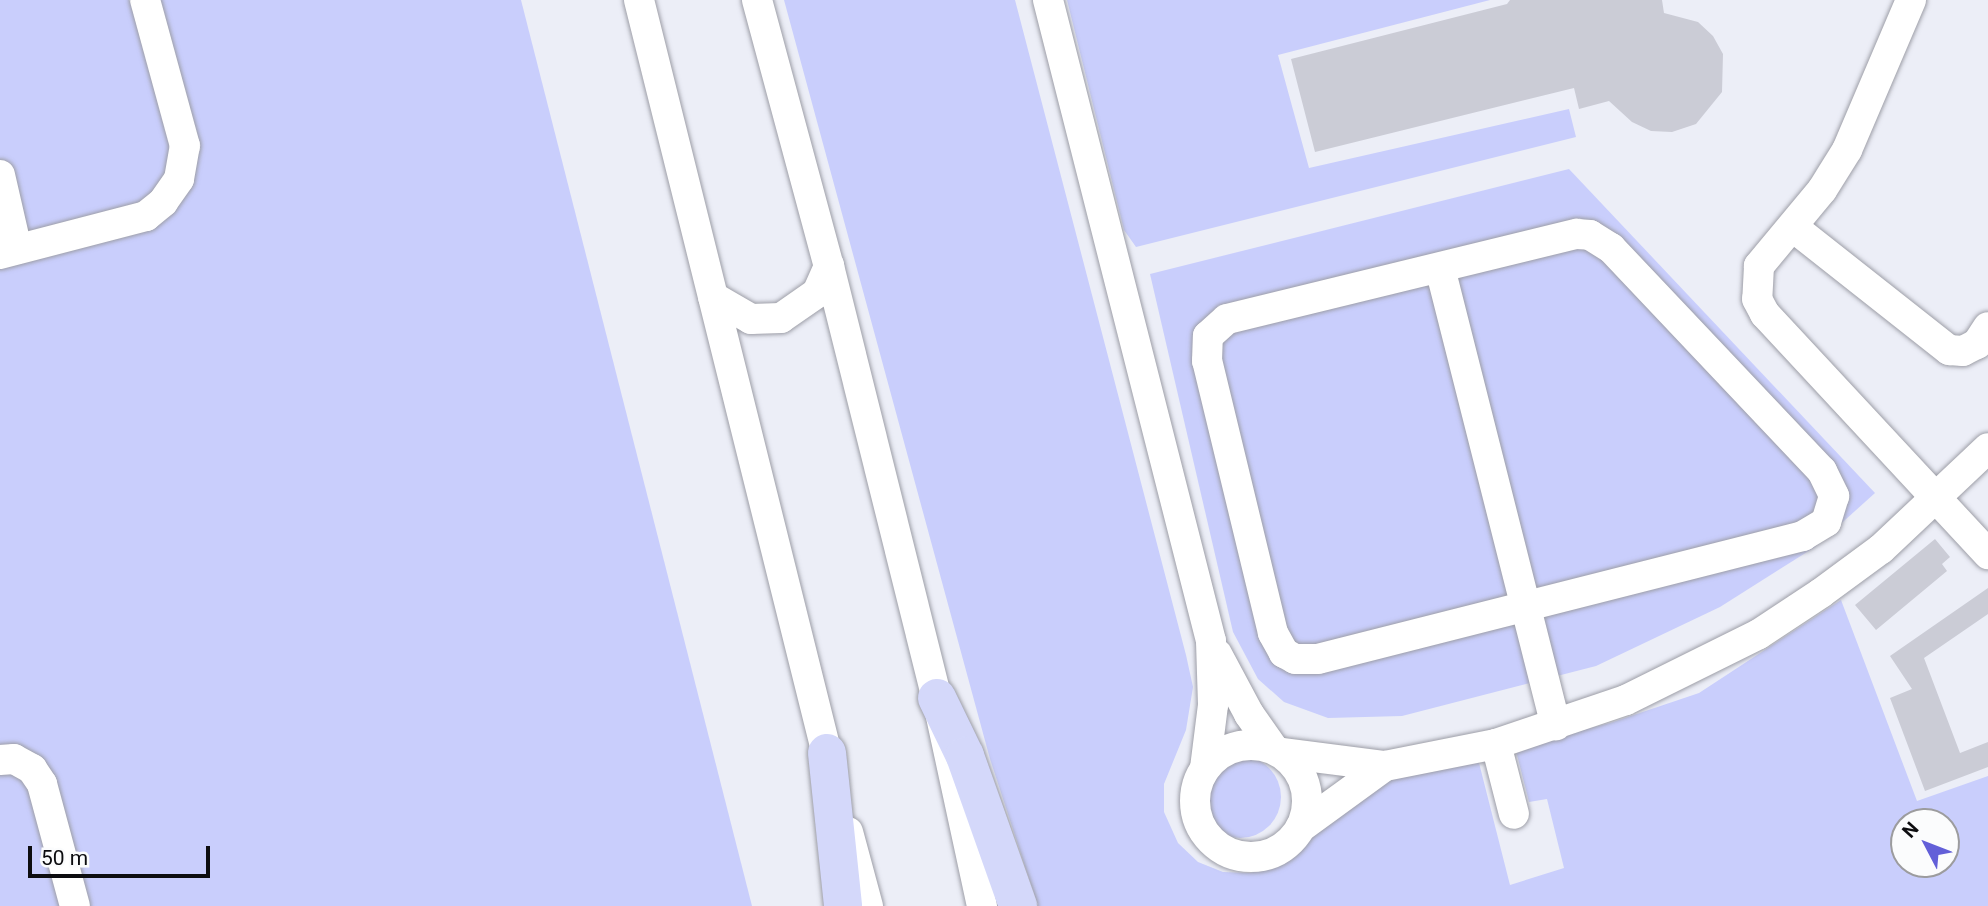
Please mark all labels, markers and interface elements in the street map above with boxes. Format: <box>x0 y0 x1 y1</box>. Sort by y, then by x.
north arrow <box>1890 808 1960 878</box>
text: N <box>1897 817 1924 843</box>
scale bar <box>32 832 214 876</box>
text: 50 m <box>41 846 88 870</box>

